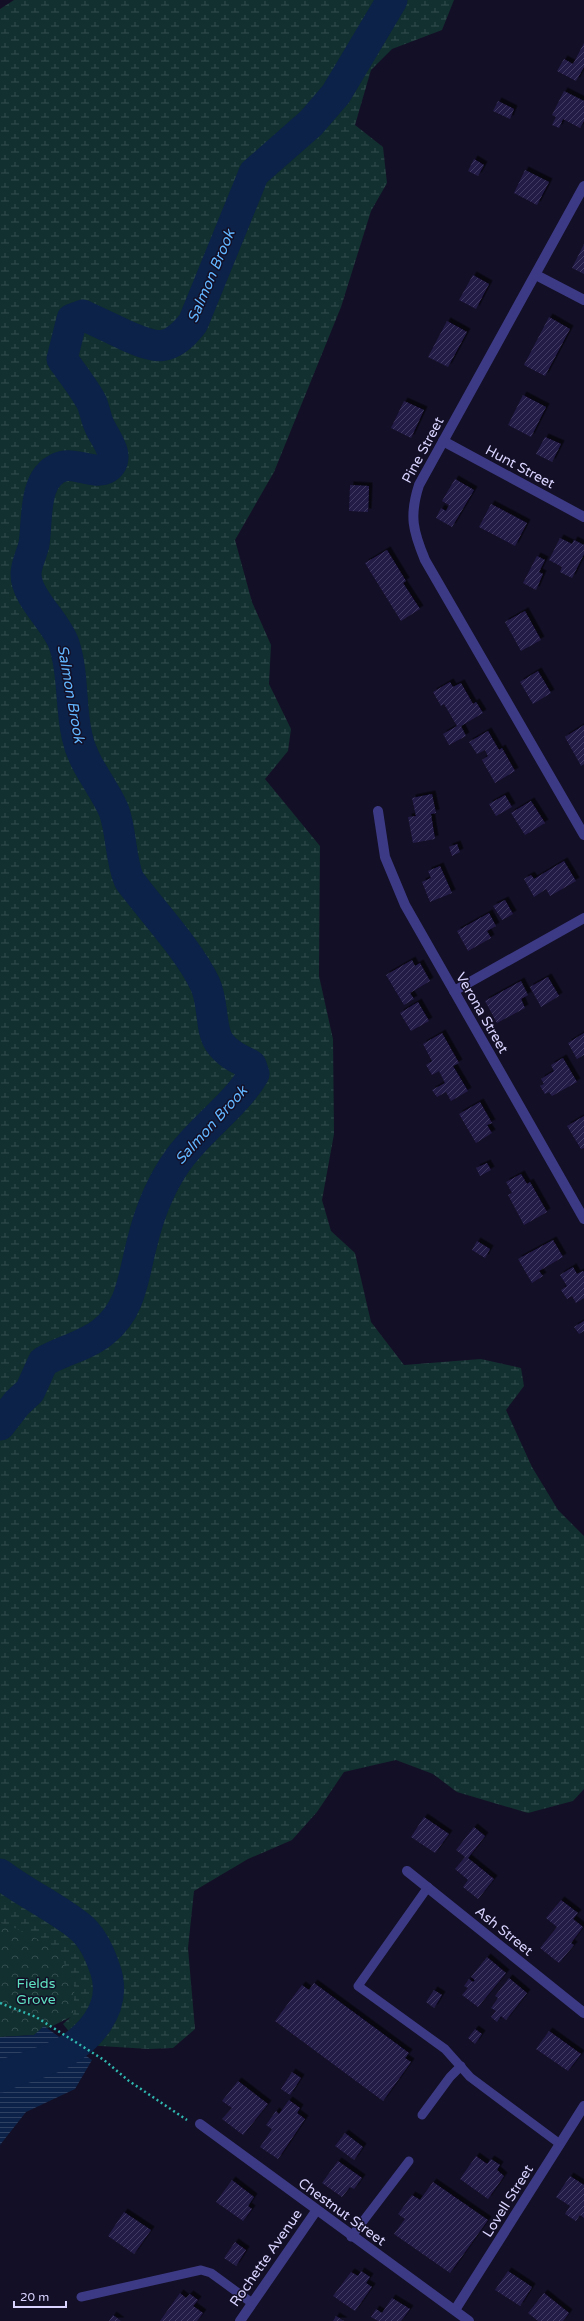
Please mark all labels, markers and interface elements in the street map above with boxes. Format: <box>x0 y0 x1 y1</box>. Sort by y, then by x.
water label: Salmon Brook <box>183 225 239 325</box>
street label: Pine Street <box>398 413 448 486</box>
street label: Hunt Street <box>482 442 558 493</box>
water label: Salmon Brook <box>53 643 89 746</box>
street label: Verona Street <box>452 970 512 1057</box>
water label: Salmon Brook <box>171 1081 252 1168</box>
street label: Ash Street <box>472 1903 537 1960</box>
park label: Fields Grove <box>16 1975 56 2008</box>
street label: Lovell Street <box>479 2161 537 2240</box>
street label: Chestnut Street <box>295 2174 390 2250</box>
street label: Rochette Avenue <box>226 2206 306 2310</box>
scale bar <box>14 2283 66 2309</box>
text: 20 m <box>20 2290 49 2304</box>

